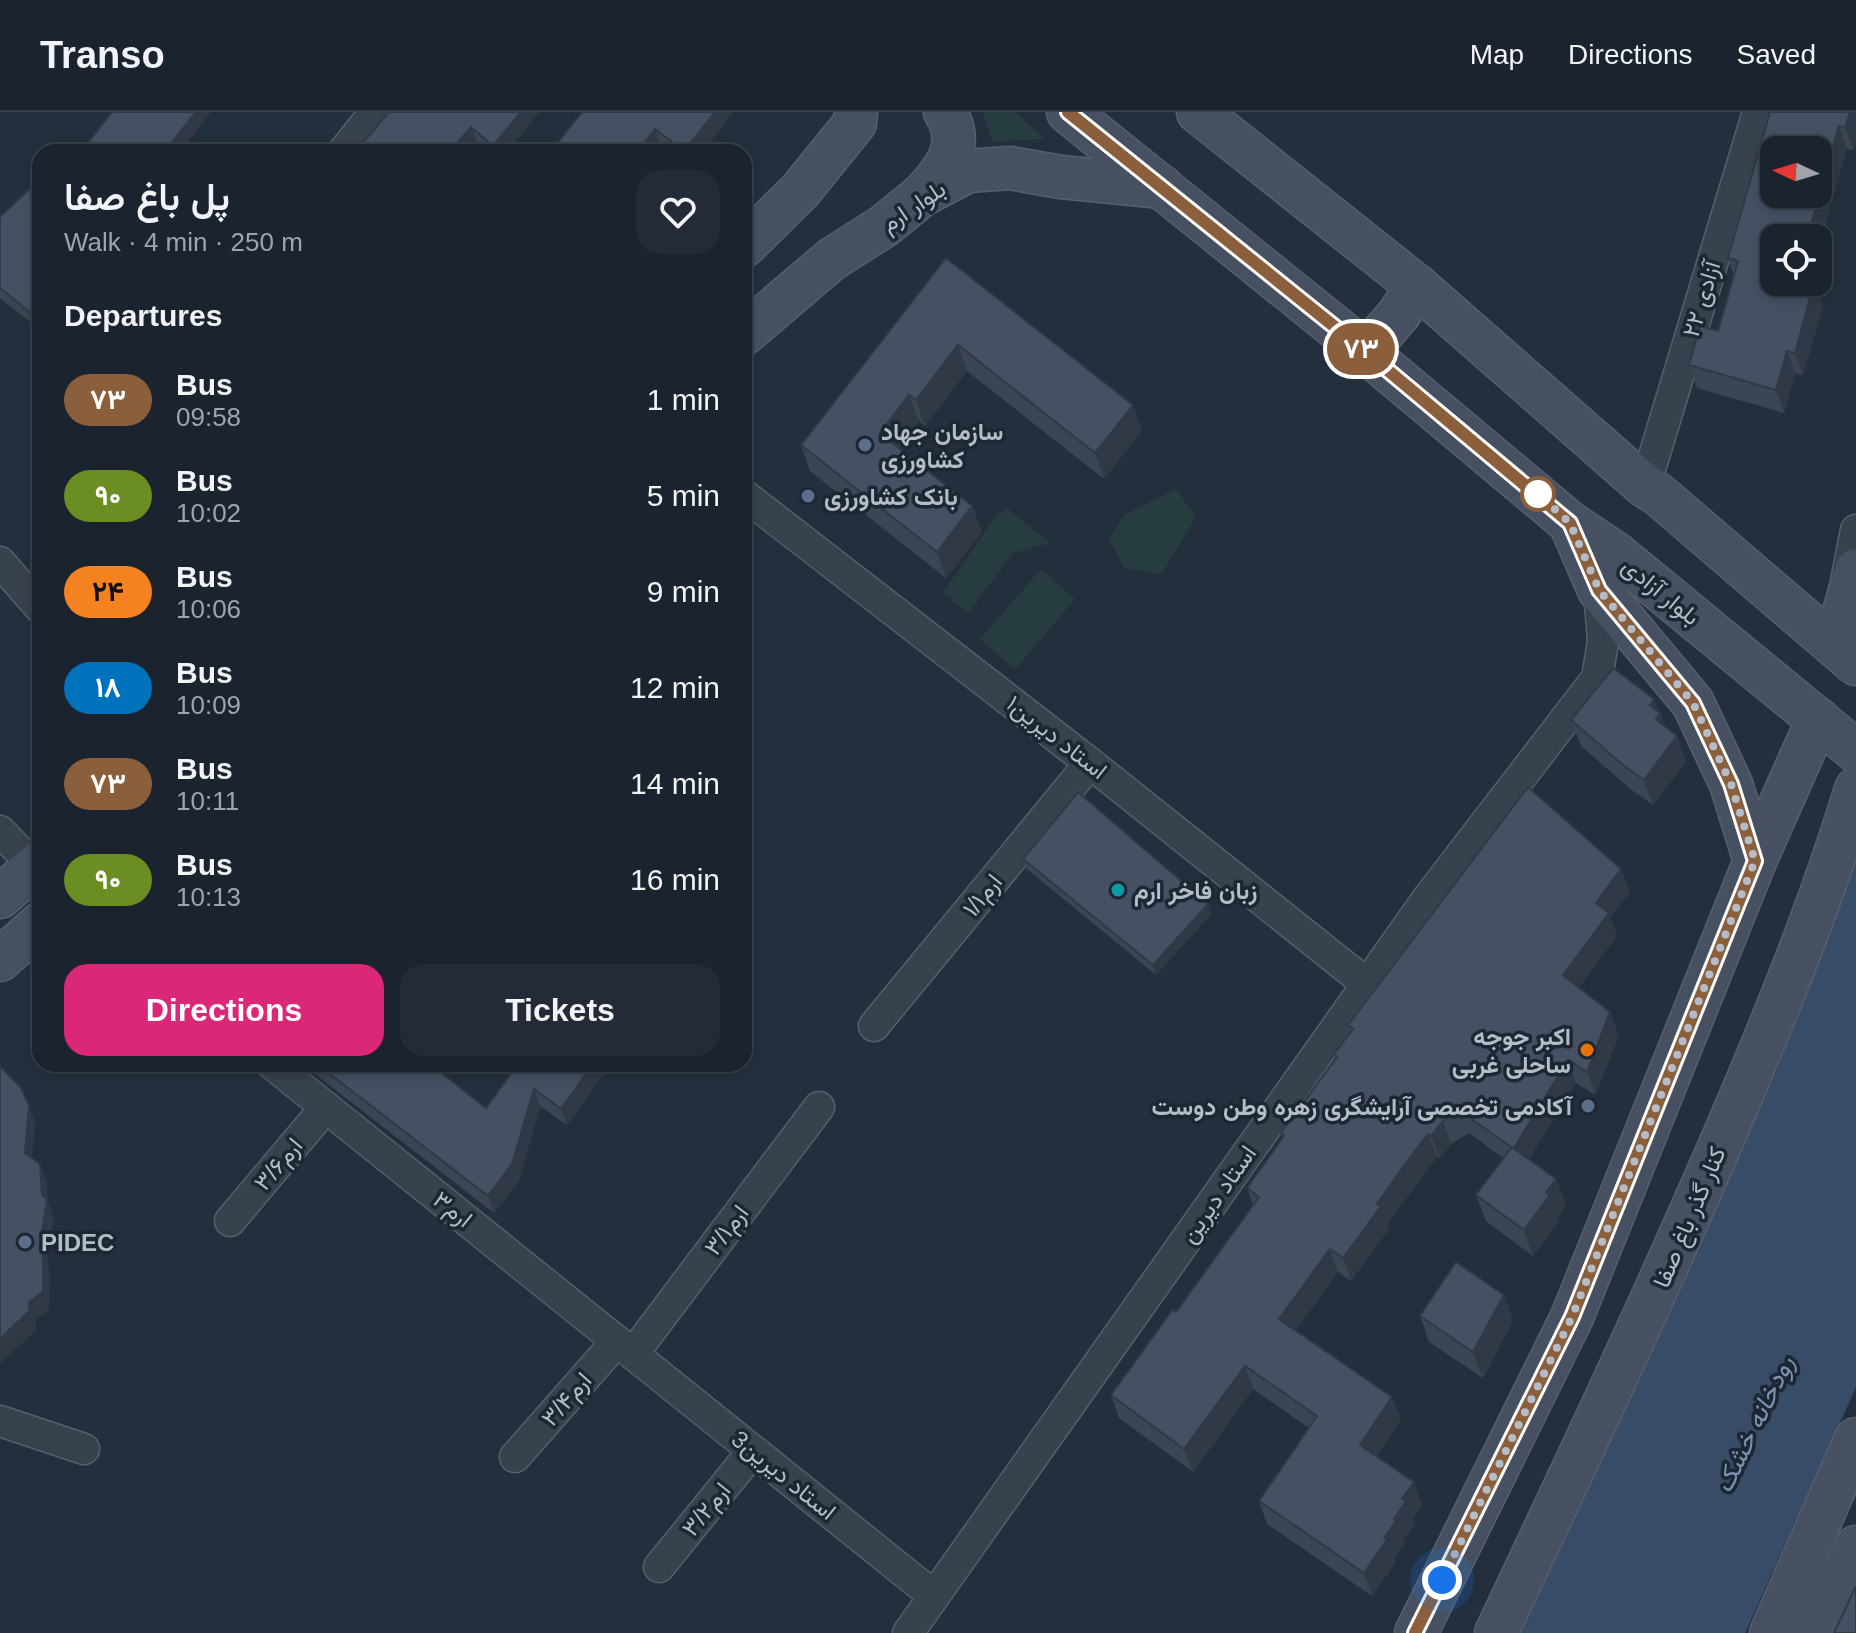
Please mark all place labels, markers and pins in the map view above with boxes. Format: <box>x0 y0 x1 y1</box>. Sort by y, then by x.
place label: سازمان جهاد کشاورزی <box>881 418 1003 475</box>
marker: سازمان جهاد کشاورزی <box>856 436 874 454</box>
unlabelled marker <box>1521 477 1555 511</box>
place label: بانک کشاورزی <box>824 483 958 512</box>
marker: بانک کشاورزی <box>799 487 817 505</box>
place label: زبان فاخر ارم <box>1134 877 1258 907</box>
marker: زبان فاخر ارم <box>1109 881 1127 899</box>
place label: اکبر جوجه ساحلی غربی <box>1452 1023 1571 1080</box>
marker: اکبر جوجه ساحلی غربی <box>1578 1041 1596 1059</box>
place label: آکادمی تخصصی آرایشگری زهره وطن دوست <box>1151 1093 1574 1122</box>
marker: آکادمی تخصصی آرایشگری زهره وطن دوست <box>1579 1097 1597 1115</box>
place label: PIDEC <box>41 1229 114 1256</box>
marker: PIDEC <box>16 1233 34 1251</box>

